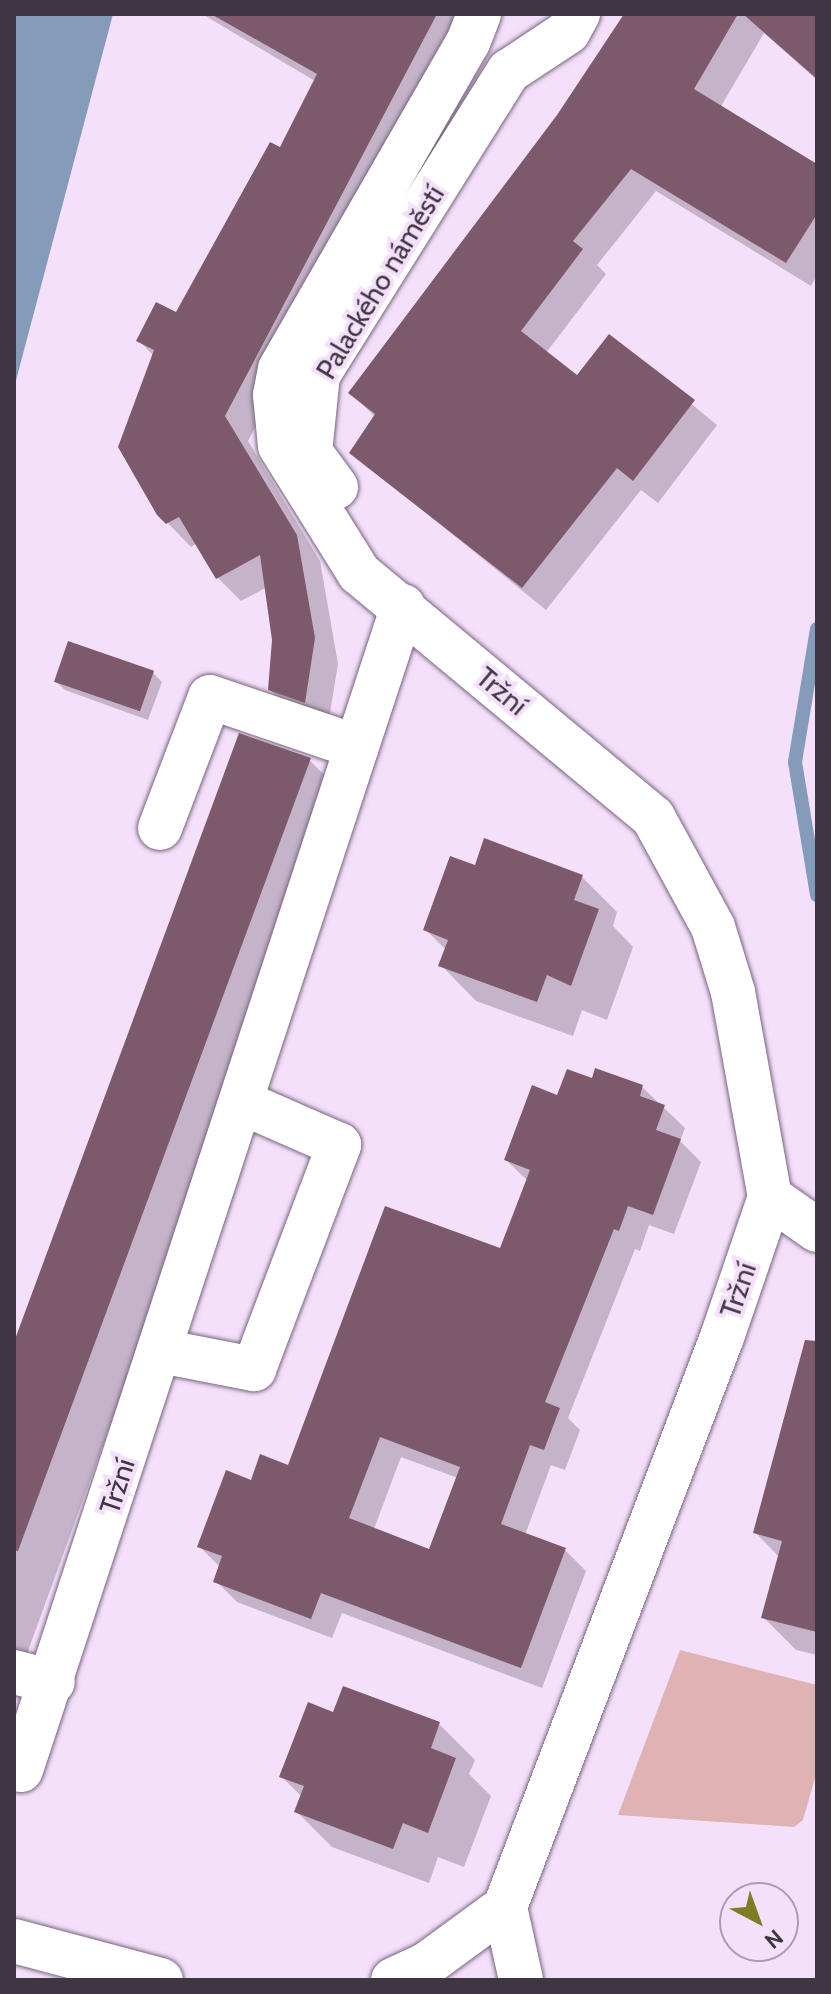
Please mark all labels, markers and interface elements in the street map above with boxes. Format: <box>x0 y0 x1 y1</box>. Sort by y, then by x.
street label: Palackého náměstí <box>309 179 451 385</box>
street label: Tržní <box>470 660 534 722</box>
street label: Tržní <box>713 1258 763 1322</box>
street label: Tržní <box>92 1454 142 1518</box>
north arrow <box>719 1882 799 1962</box>
text: N <box>759 1924 788 1954</box>

